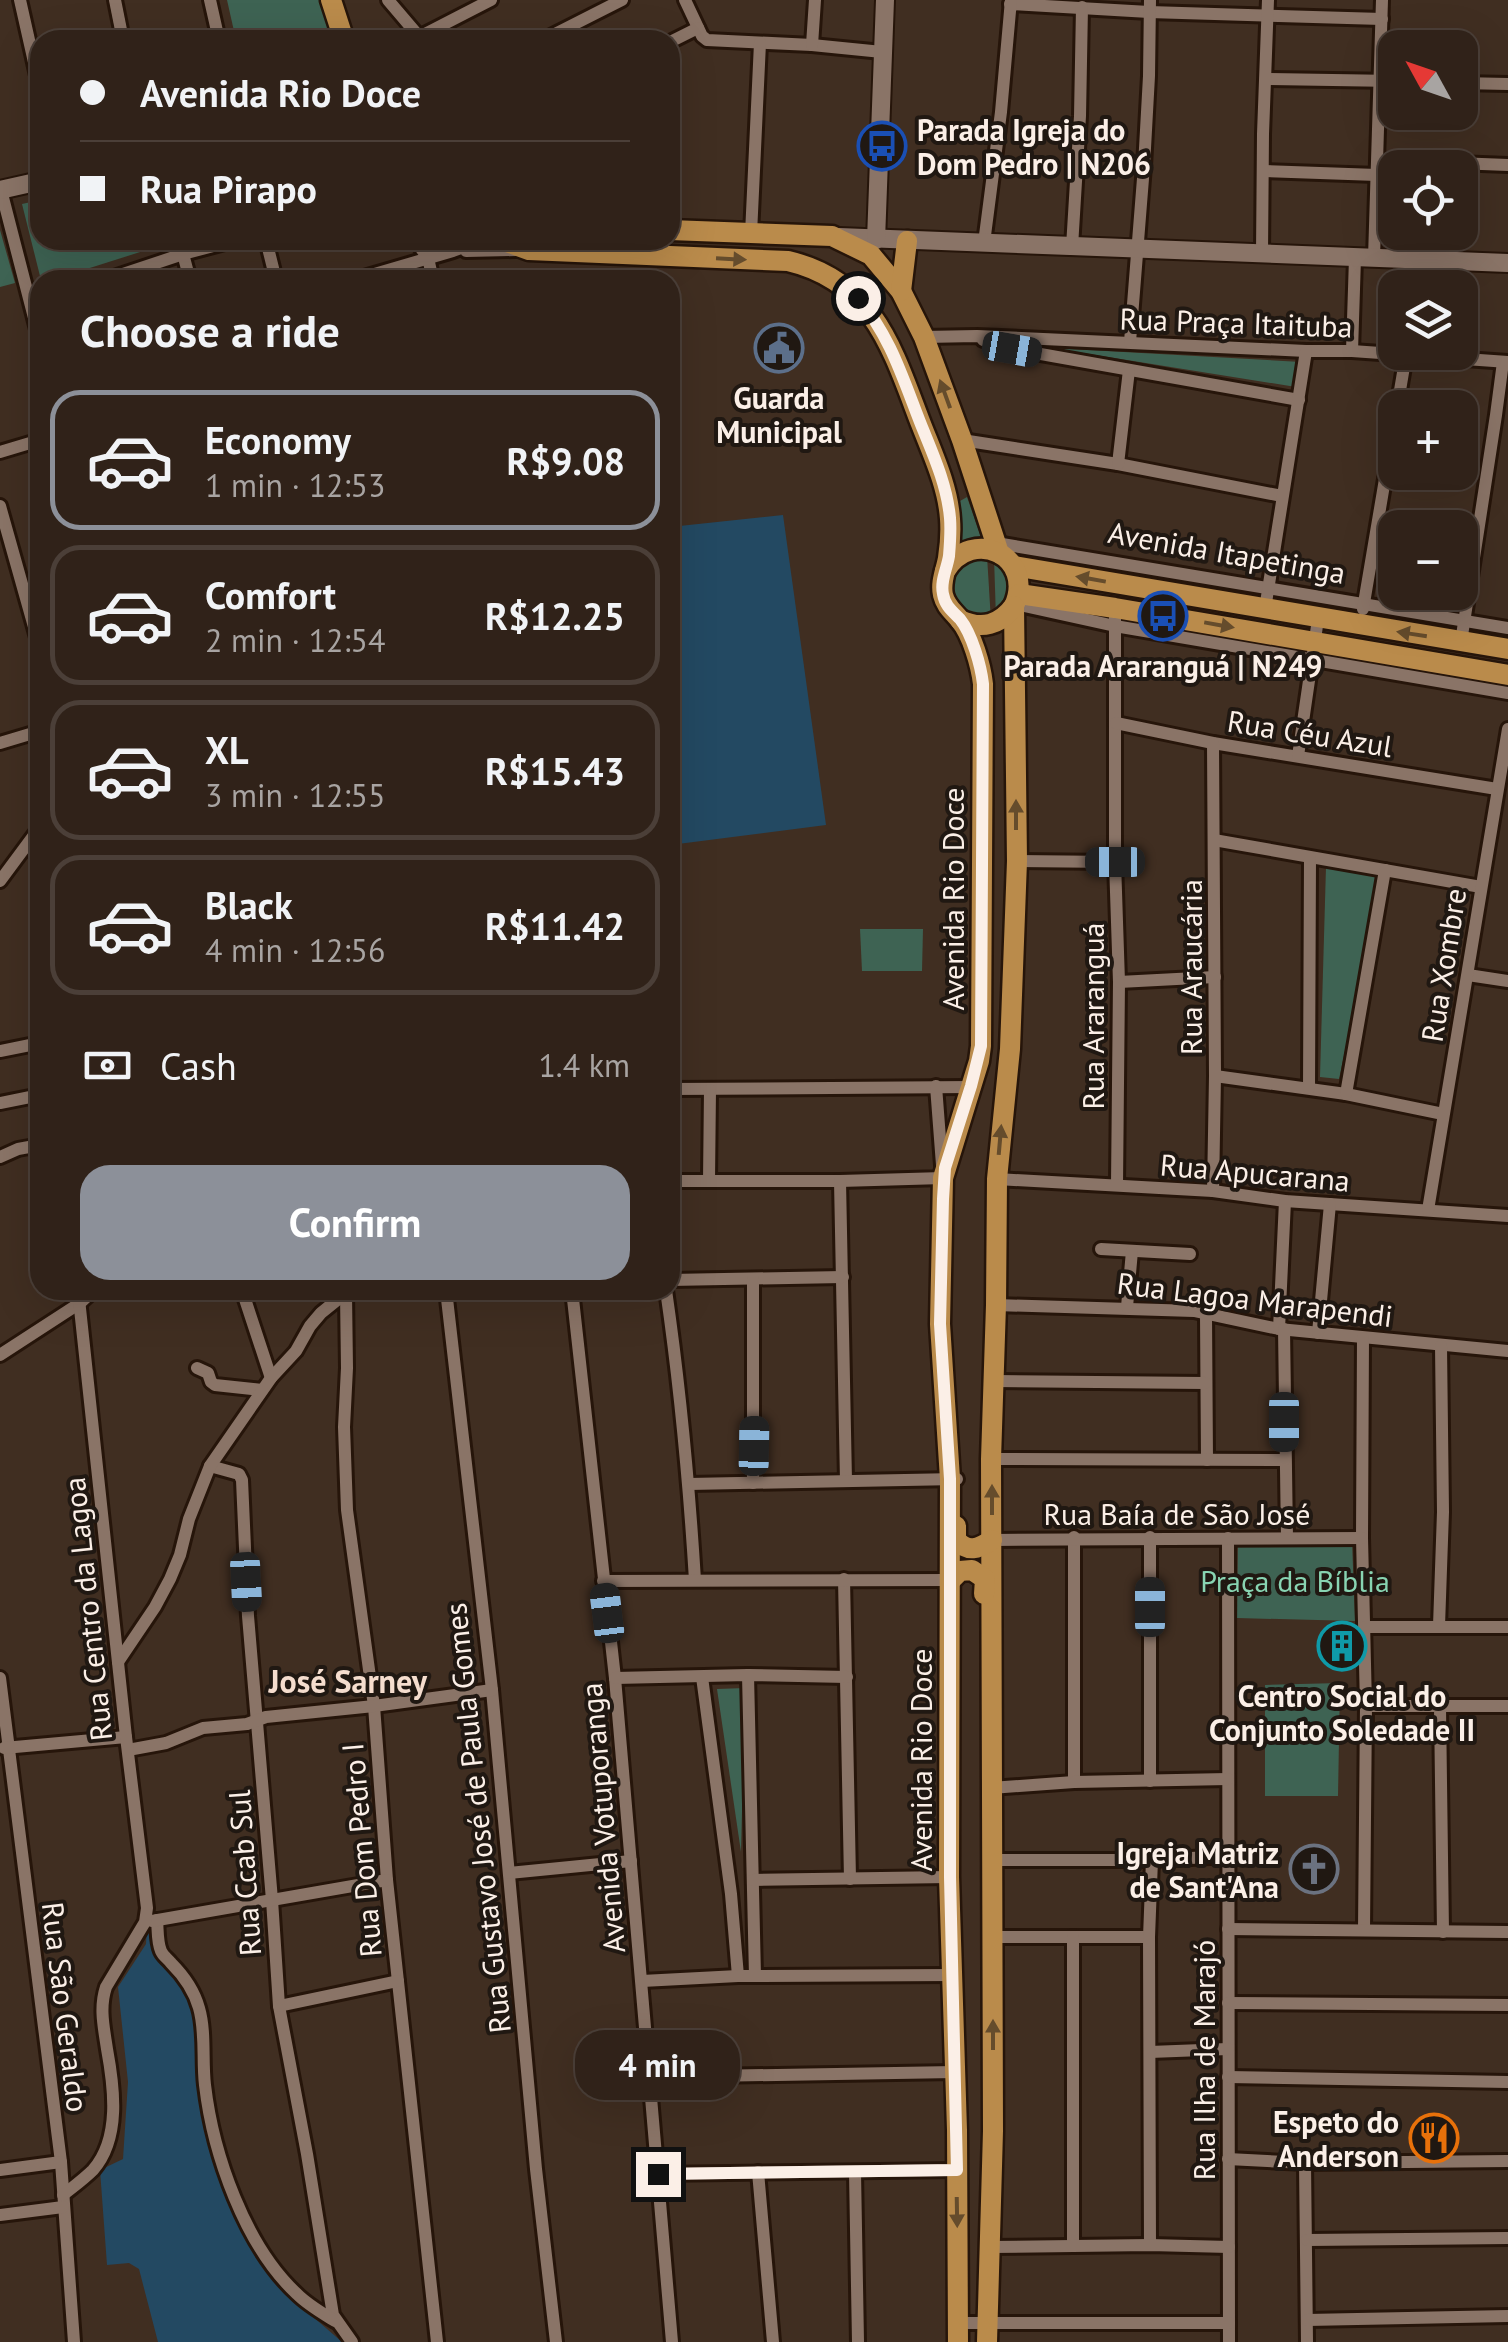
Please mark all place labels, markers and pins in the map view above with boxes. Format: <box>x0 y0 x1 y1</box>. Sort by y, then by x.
place label: Parada Igreja do Dom Pedro | N206 <box>917 110 1151 183</box>
bus stop icon: Parada Igreja do Dom Pedro | N206 <box>856 120 908 172</box>
public building icon: Guarda Municipal <box>753 322 805 374</box>
place label: Guarda Municipal <box>716 378 842 451</box>
bus stop icon: Parada Araranguá | N249 <box>1137 590 1189 642</box>
place label: Parada Araranguá | N249 <box>1003 646 1323 685</box>
building icon: Centro Social do Conjunto Soledade II <box>1316 1620 1368 1672</box>
place label: Centro Social do Conjunto Soledade II <box>1209 1676 1475 1749</box>
place label: Igreja Matriz de Sant'Ana <box>1116 1833 1279 1906</box>
church icon: Igreja Matriz de Sant'Ana <box>1288 1843 1340 1895</box>
place label: Espeto do Anderson <box>1273 2102 1399 2175</box>
restaurant icon: Espeto do Anderson <box>1408 2112 1460 2164</box>

